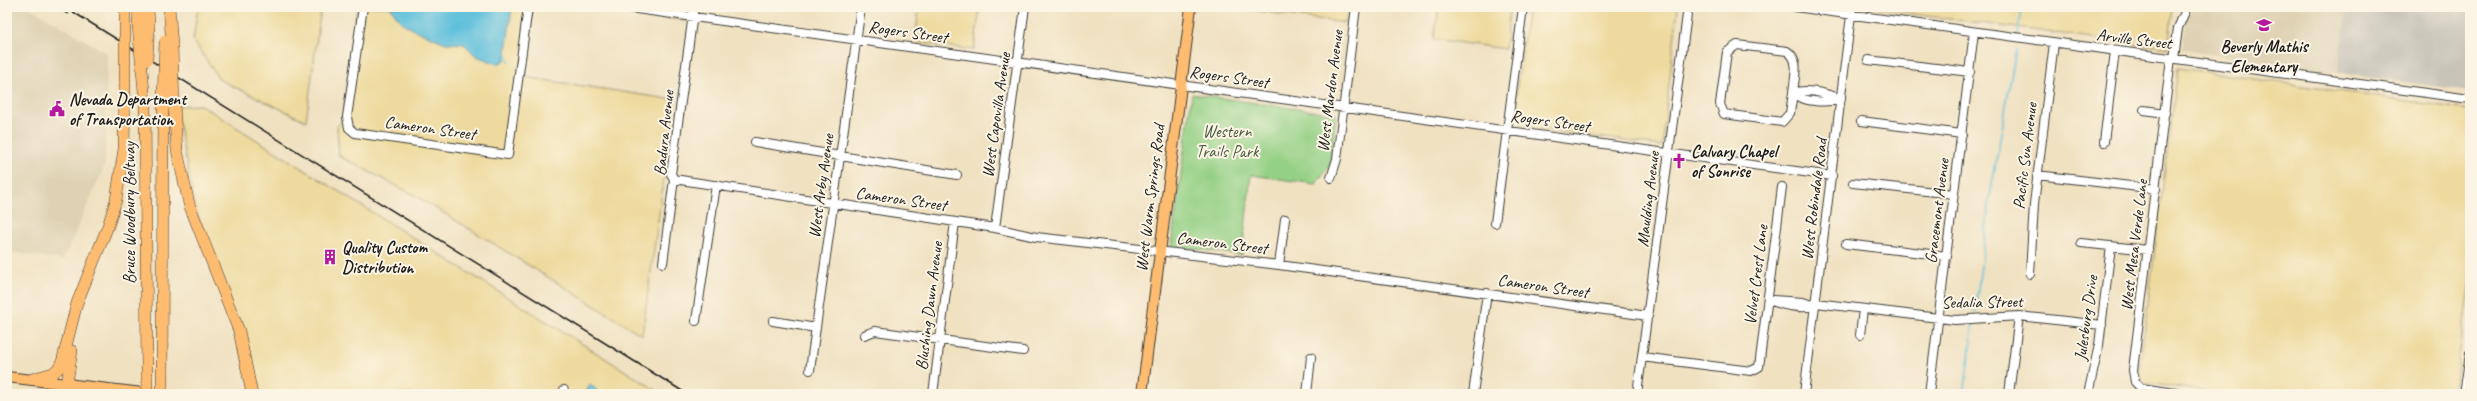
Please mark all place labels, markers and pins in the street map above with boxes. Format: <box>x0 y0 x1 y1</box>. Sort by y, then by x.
school or university icon: Beverly Mathis Elementary <box>2255 16 2273 34</box>
place label: Beverly Mathis Elementary <box>2220 36 2310 77</box>
place label: Nevada Department of Transportation <box>69 89 188 130</box>
public building icon: Nevada Department of Transportation <box>48 100 66 118</box>
place label: Calvary Chapel of Sonrise <box>1691 141 1781 182</box>
church icon: Calvary Chapel of Sonrise <box>1670 152 1688 170</box>
place label: Quality Custom Distribution <box>342 237 428 278</box>
building icon: Quality Custom Distribution <box>321 248 339 266</box>

